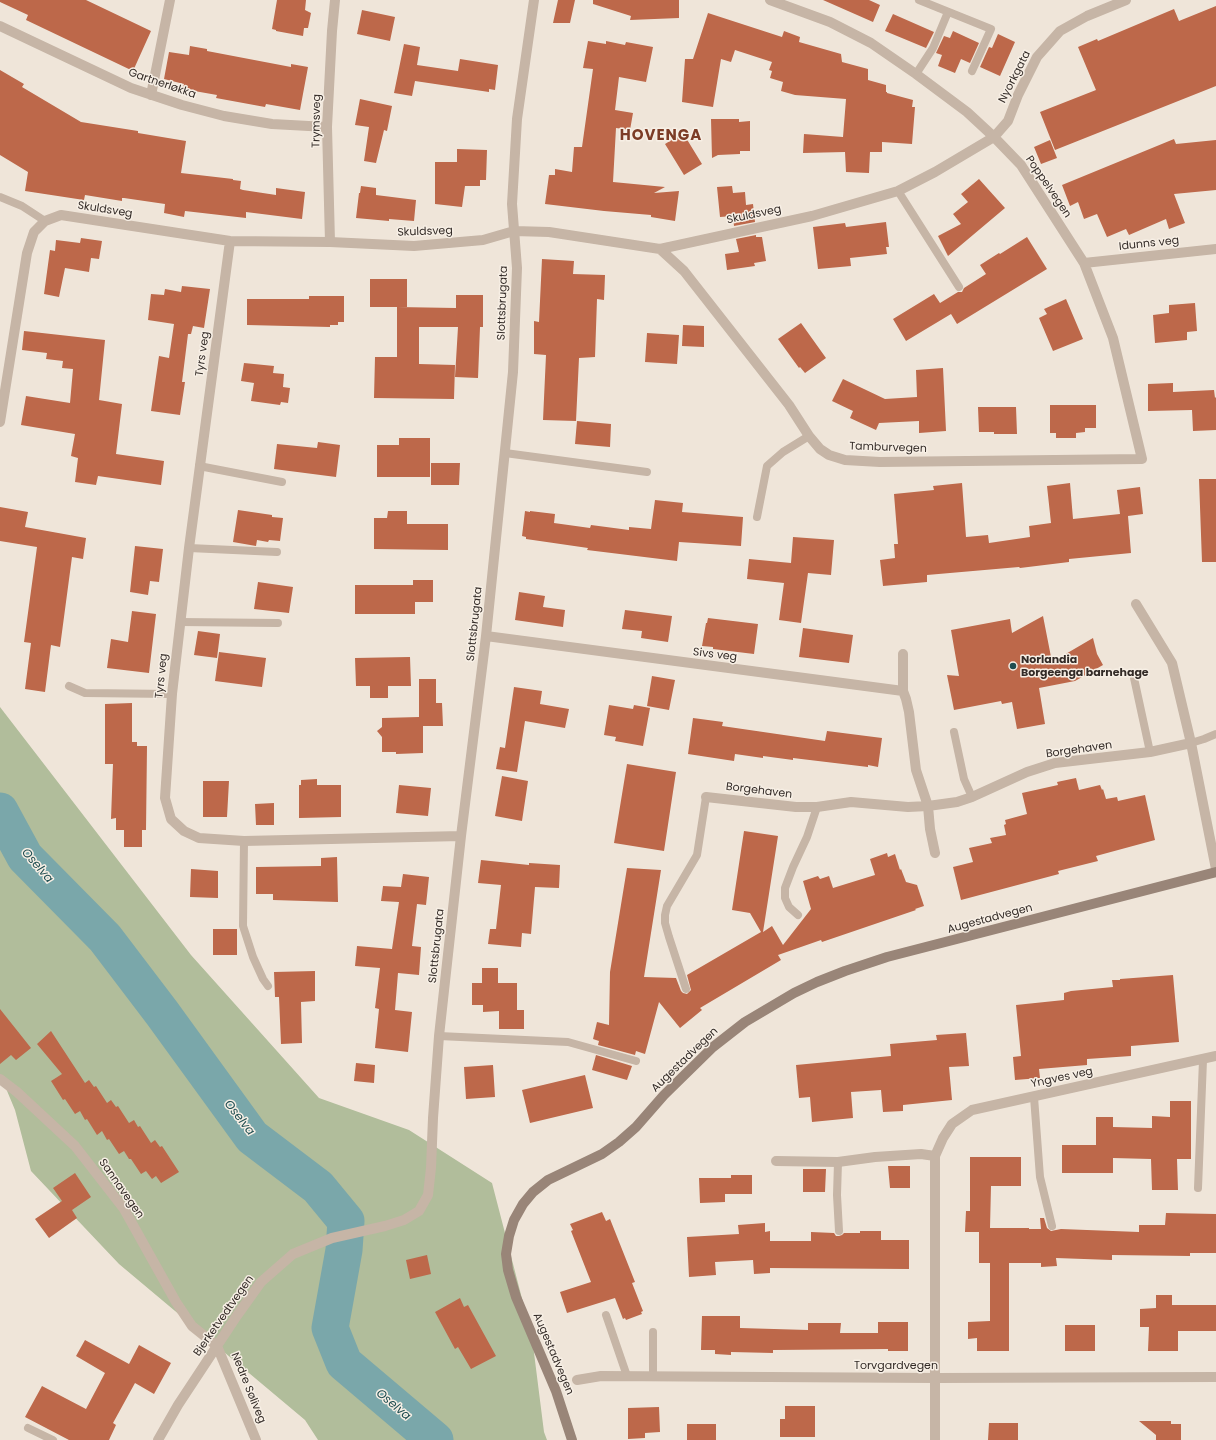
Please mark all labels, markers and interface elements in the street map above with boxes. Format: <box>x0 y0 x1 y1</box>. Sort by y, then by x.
street label: Nyorkgata <box>996 49 1034 105</box>
street label: Gartnerløkka <box>126 66 198 102</box>
street label: Trymsveg <box>310 94 324 148</box>
district label: HOVENGA <box>620 127 702 145</box>
street label: Poppelvegen <box>1022 153 1074 221</box>
street label: Skuldsveg <box>77 199 133 221</box>
street label: Skuldsveg <box>725 203 783 227</box>
street label: Skuldsveg <box>397 224 453 240</box>
street label: Idunns veg <box>1118 234 1180 254</box>
street label: Slottsbrugata <box>495 265 511 341</box>
street label: Tyrs veg <box>193 331 213 377</box>
street label: Tamburvegen <box>849 440 927 456</box>
street label: Slottsbrugata <box>465 586 485 662</box>
street label: Sivs veg <box>692 646 738 664</box>
street label: Tyrs veg <box>153 653 171 699</box>
place label: Norlandia Borgeenga barnehage <box>1021 653 1149 679</box>
marker: Norlandia Borgeenga barnehage <box>1008 661 1018 671</box>
street label: Borgehaven <box>1045 739 1113 761</box>
street label: Borgehaven <box>725 780 793 802</box>
water label: Oselva <box>18 846 56 886</box>
street label: Augestadvegen <box>946 901 1034 937</box>
street label: Slottsbrugata <box>427 908 447 984</box>
street label: Augestadvegen <box>649 1025 721 1095</box>
street label: Yngves veg <box>1030 1065 1094 1091</box>
water label: Oselva <box>221 1097 257 1139</box>
street label: Sannavegen <box>96 1157 146 1221</box>
street label: Bjerketvedtvegen <box>191 1273 257 1359</box>
street label: Augestadvegen <box>530 1311 576 1397</box>
street label: Nedre Søliveg <box>228 1351 268 1425</box>
street label: Torvgardvegen <box>854 1359 938 1373</box>
water label: Oselva <box>373 1386 413 1424</box>

